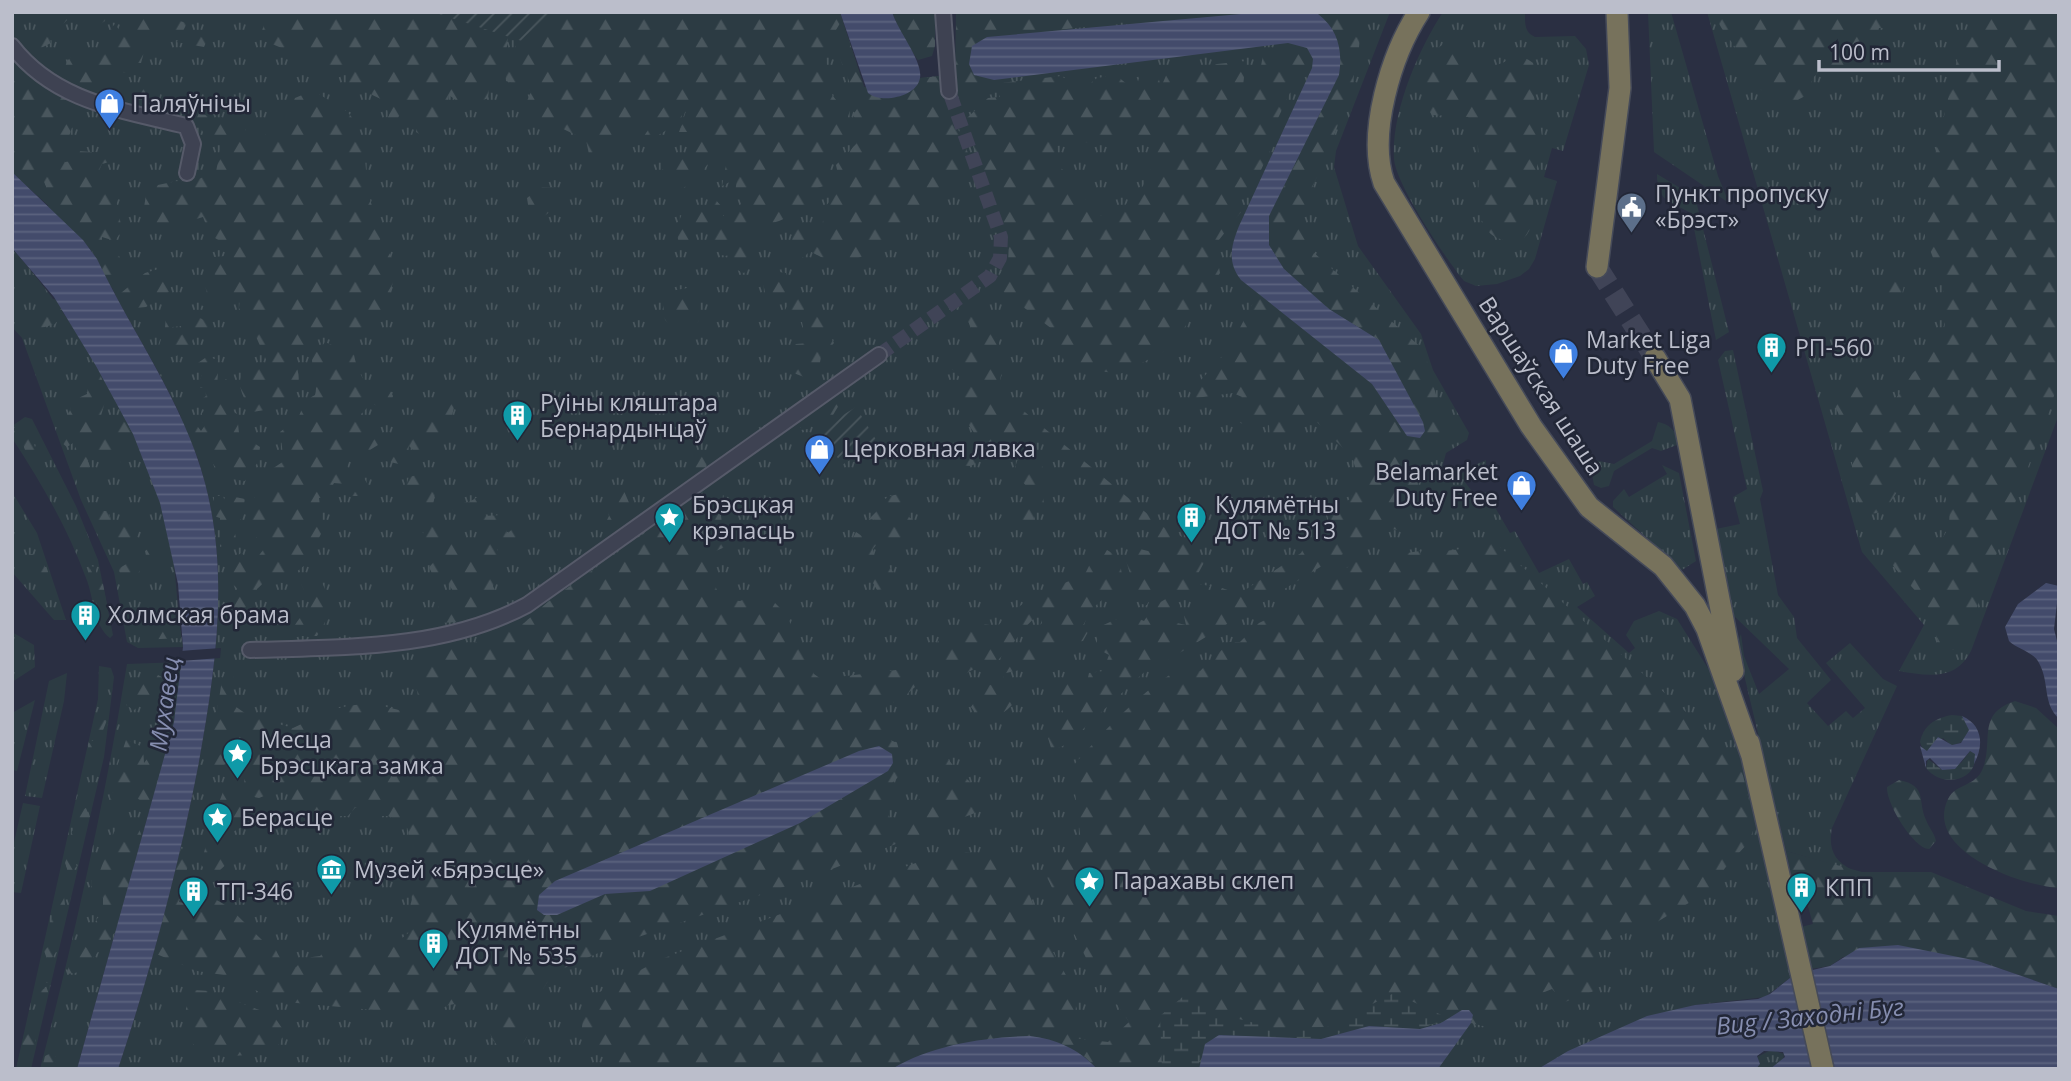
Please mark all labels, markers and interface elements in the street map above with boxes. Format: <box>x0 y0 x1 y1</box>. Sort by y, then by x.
scale bar <box>1819 28 1999 72</box>
text: 100 m <box>1829 38 1890 66</box>
shop icon: Паляўнічы <box>92 87 126 131</box>
place label: Паляўнічы <box>132 87 251 119</box>
place label: Пункт пропуску «Брэст» <box>1655 177 1829 235</box>
public building icon: Пункт пропуску «Брэст» <box>1615 190 1649 234</box>
street label: Варшаўская шаша <box>1472 290 1612 481</box>
place label: Market Liga Duty Free <box>1586 323 1711 381</box>
building icon: РП-560 <box>1755 331 1789 375</box>
place label: РП-560 <box>1795 331 1872 363</box>
shop icon: Market Liga Duty Free <box>1546 336 1580 380</box>
place label: Руіны кляштара Бернардынцаў <box>540 386 718 444</box>
building icon: Руіны кляштара Бернардынцаў <box>500 399 534 443</box>
shop icon: Церковная лавка <box>803 432 837 476</box>
place label: Церковная лавка <box>843 432 1036 464</box>
place label: Belamarket Duty Free <box>1375 455 1498 513</box>
shop icon: Belamarket Duty Free <box>1504 468 1538 512</box>
place label: Брэсцкая крэпасць <box>692 488 795 546</box>
place label: Кулямётны ДОТ № 513 <box>1215 488 1339 546</box>
place icon: Брэсцкая крэпасць <box>652 501 686 545</box>
building icon: Кулямётны ДОТ № 513 <box>1175 501 1209 545</box>
building icon: Холмская брама <box>68 598 102 642</box>
place label: Холмская брама <box>108 598 290 630</box>
water label: Мухавец <box>141 654 186 753</box>
place label: Месца Брэсцкага замка <box>260 723 444 781</box>
place icon: Месца Брэсцкага замка <box>220 736 254 780</box>
place icon: Берасце <box>201 801 235 845</box>
place label: Берасце <box>241 801 333 833</box>
museum icon: Музей «Бярэсце» <box>314 853 348 897</box>
place label: Музей «Бярэсце» <box>354 853 544 885</box>
place icon: Парахавы склеп <box>1073 864 1107 908</box>
place label: Парахавы склеп <box>1113 864 1294 896</box>
building icon: КПП <box>1785 871 1819 915</box>
place label: КПП <box>1825 871 1873 903</box>
building icon: ТП-346 <box>177 875 211 919</box>
place label: ТП-346 <box>217 875 293 907</box>
place label: Кулямётны ДОТ № 535 <box>456 913 580 971</box>
building icon: Кулямётны ДОТ № 535 <box>416 926 450 970</box>
water label: Bug / Заходні Буг <box>1714 989 1905 1042</box>

